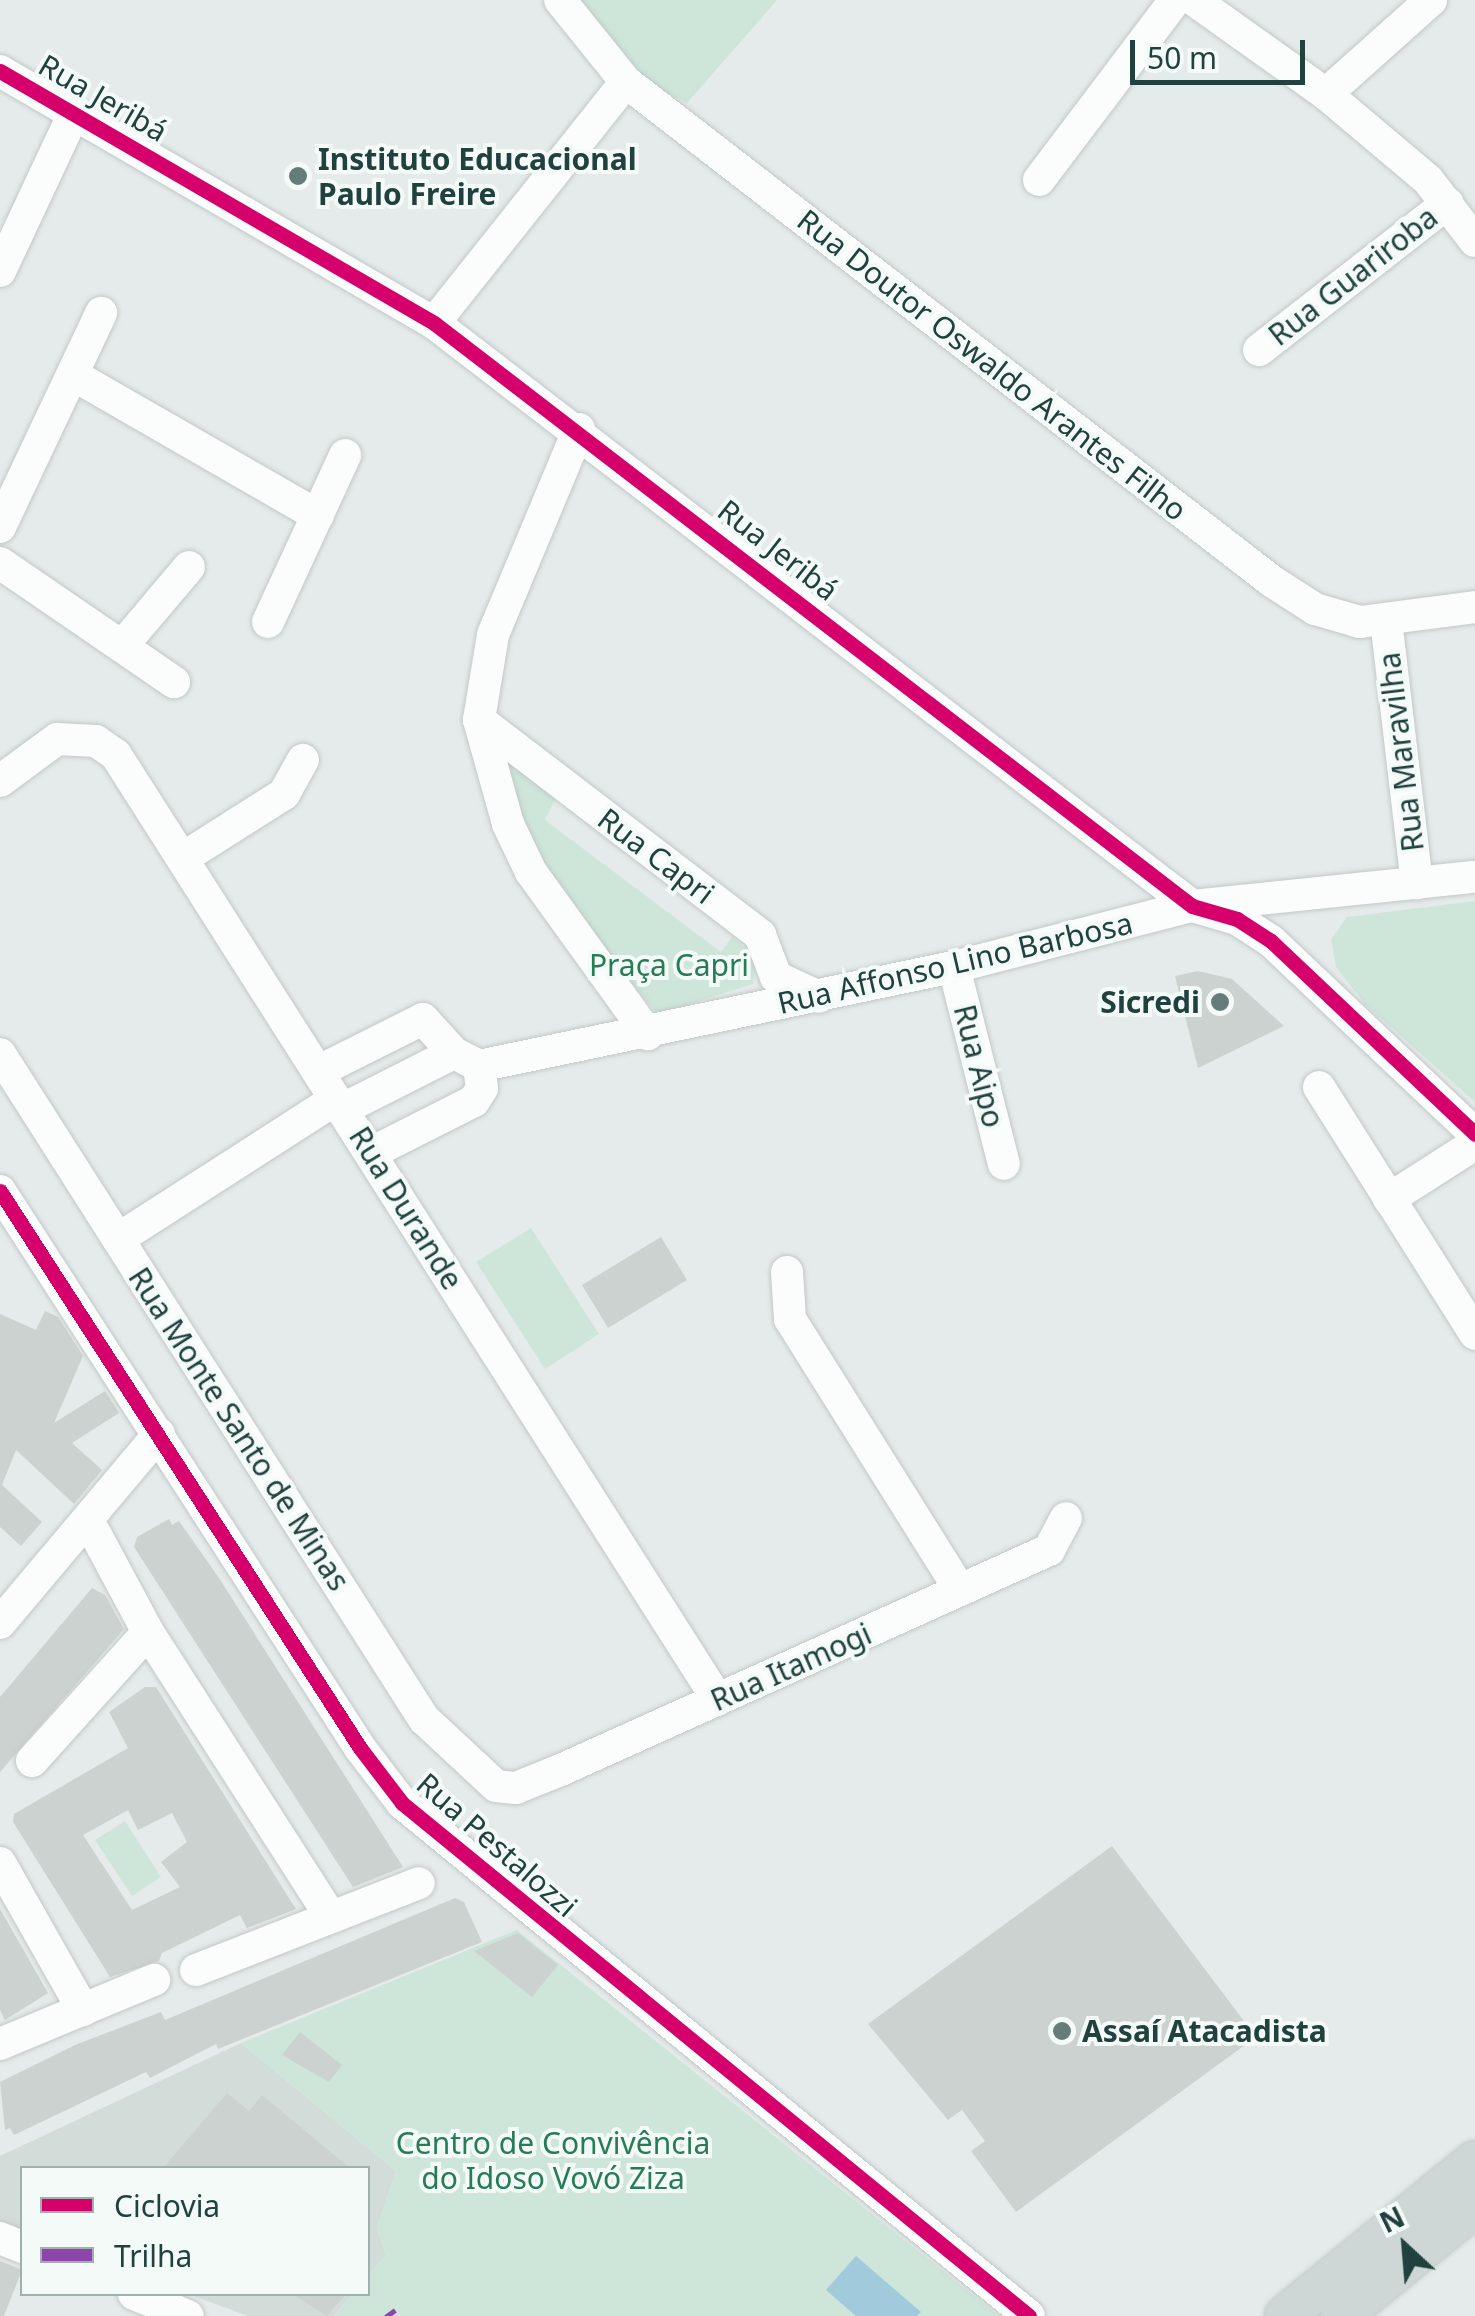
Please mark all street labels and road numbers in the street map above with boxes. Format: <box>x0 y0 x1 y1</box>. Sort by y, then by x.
street label: Rua Jeribá <box>32 47 174 149</box>
street label: Rua Guariroba <box>1261 199 1445 353</box>
street label: Rua Doutor Oswaldo Arantes Filho <box>790 202 1194 528</box>
street label: Rua Jeribá <box>711 492 845 608</box>
street label: Rua Maravilha <box>1371 650 1431 854</box>
street label: Rua Capri <box>591 801 721 911</box>
street label: Rua Affonso Lino Barbosa <box>774 905 1136 1021</box>
street label: Rua Aipo <box>946 1001 1012 1131</box>
street label: Rua Durande <box>342 1120 470 1296</box>
street label: Rua Monte Santo de Minas <box>121 1261 357 1597</box>
street label: Rua Itamogi <box>705 1616 877 1718</box>
street label: Rua Pestalozzi <box>410 1766 584 1924</box>

